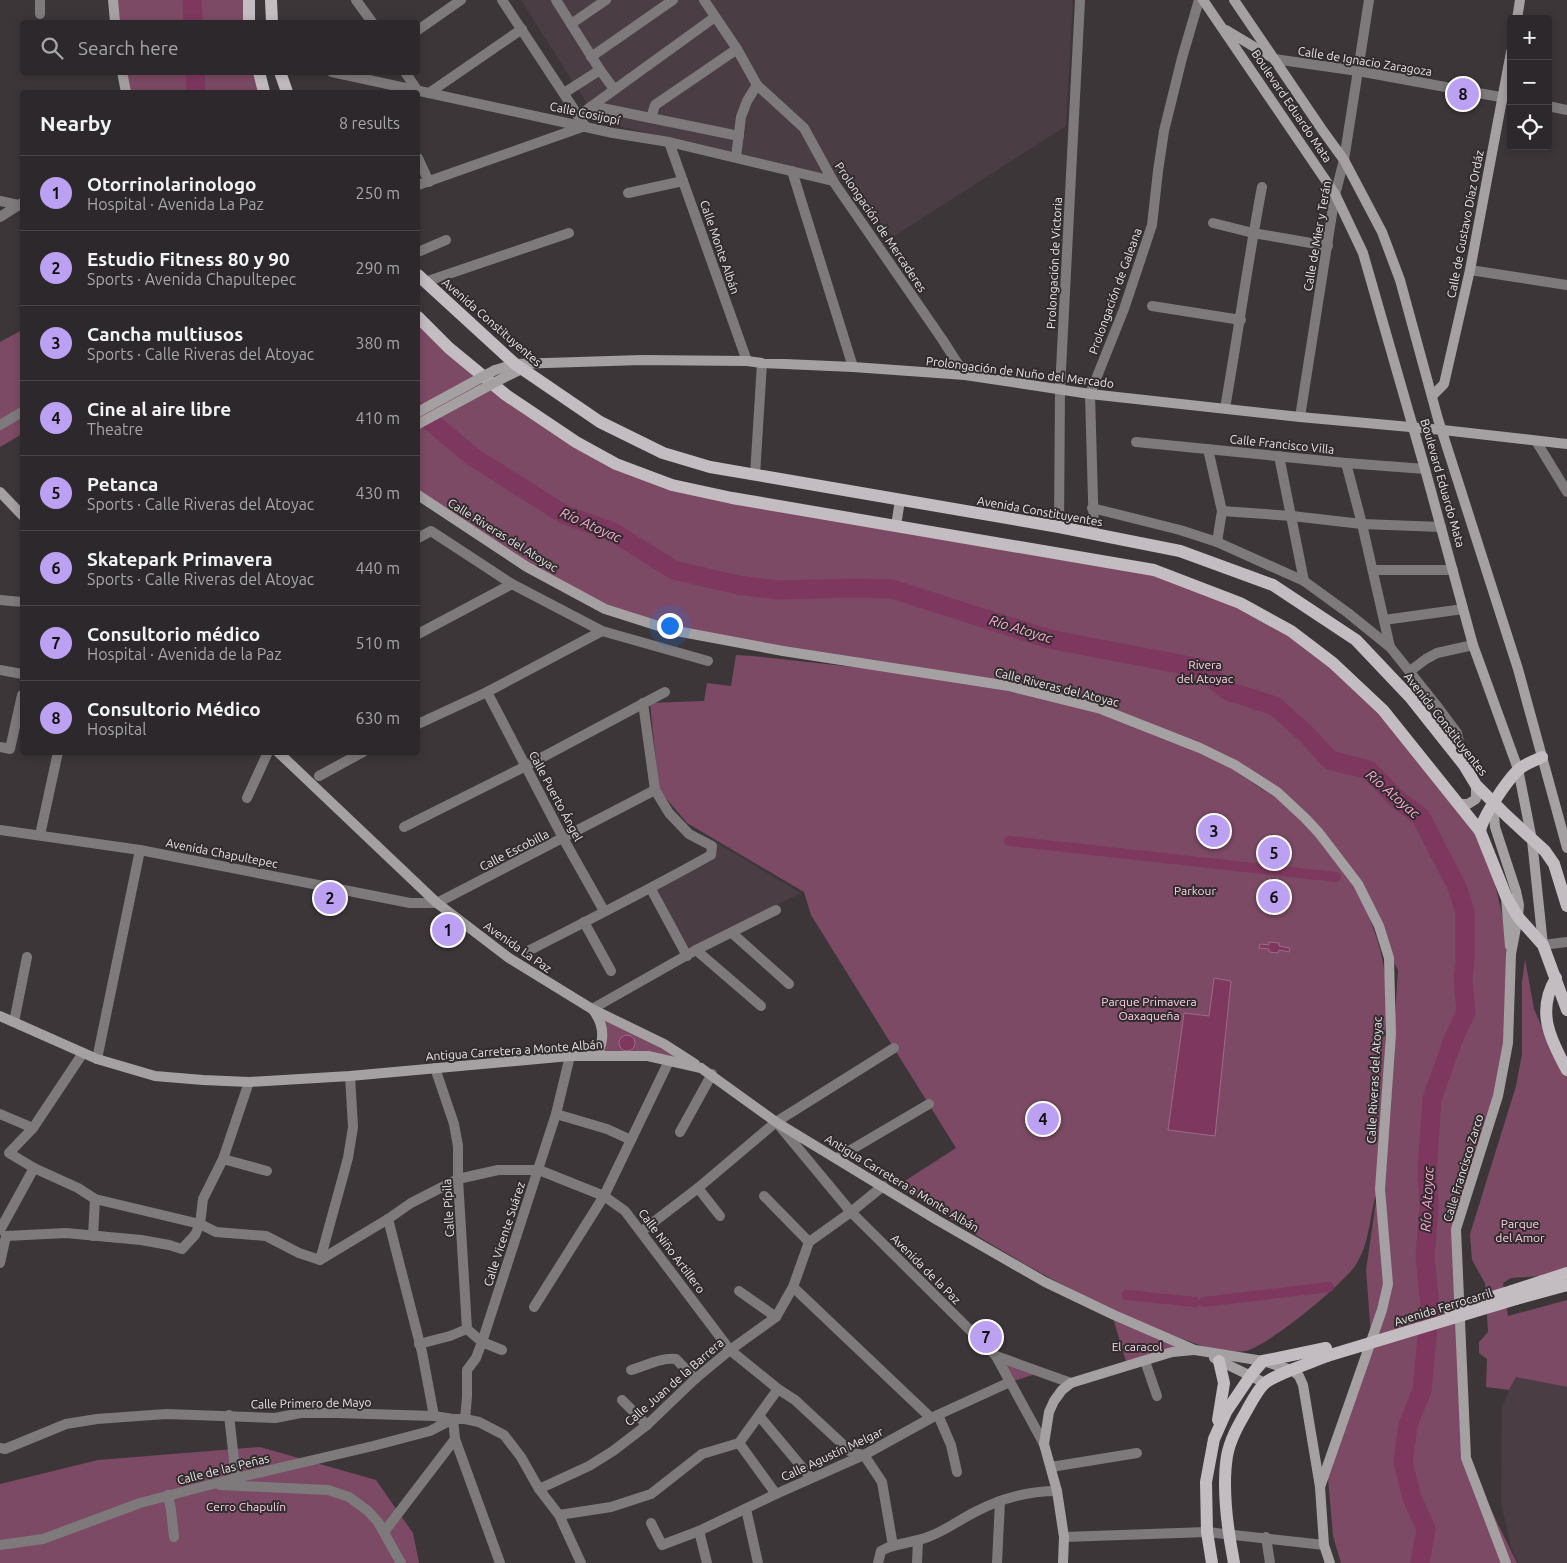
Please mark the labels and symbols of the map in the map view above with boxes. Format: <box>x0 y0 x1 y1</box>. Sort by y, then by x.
street label: Calle de Ignacio Zaragoza <box>1297 44 1433 78</box>
street label: Boulevard Eduardo Mata <box>1249 47 1335 165</box>
pin: 8 <box>1447 75 1479 113</box>
street label: Calle Cosijopí <box>549 99 622 127</box>
street label: Calle de Gustavo Díaz Ordáz <box>1444 148 1486 299</box>
street label: Prolongación de Mercaderes <box>833 160 929 294</box>
street label: Calle de Mier y Terán <box>1301 180 1333 292</box>
street label: Prolongación de Victoria <box>1044 197 1064 329</box>
street label: Calle Monte Albán <box>698 198 742 296</box>
street label: Prolongación de Galeana <box>1086 226 1144 356</box>
street label: Avenida Constituyentes <box>440 275 544 369</box>
street label: Prolongación de Nuño del Mercado <box>925 354 1115 390</box>
street label: Boulevard Eduardo Mata <box>1418 417 1468 549</box>
street label: Calle Francisco Villa <box>1229 432 1335 456</box>
street label: Avenida Constituyentes <box>976 494 1104 528</box>
street label: Calle Riveras del Atoyac <box>446 496 561 574</box>
water label: Río Atoyac <box>558 504 624 546</box>
water label: Río Atoyac <box>987 612 1055 646</box>
your location <box>657 613 683 639</box>
park label: Rivera del Atoyac <box>1177 658 1234 685</box>
street label: Calle Riveras del Atoyac <box>994 665 1121 709</box>
street label: Avenida Constituyentes <box>1402 670 1490 778</box>
street label: Calle Puerto Ángel <box>527 749 585 843</box>
water label: Río Atoyac <box>1363 767 1423 822</box>
pin: 3 <box>1198 812 1230 850</box>
street label: Calle Escobilla <box>477 827 551 873</box>
pin: 5 <box>1258 834 1290 872</box>
street label: Avenida Chapultepec <box>165 836 279 870</box>
pin: 6 <box>1258 878 1290 916</box>
pin: 2 <box>314 879 346 917</box>
park label: Parkour <box>1174 884 1216 897</box>
pin: 1 <box>432 911 464 949</box>
street label: Avenida La Paz <box>482 919 555 975</box>
park label: Parque Primavera Oaxaqueña <box>1101 995 1197 1022</box>
street label: Calle Riveras del Atoyac <box>1364 1016 1384 1144</box>
street label: Antigua Carretera a Monte Albán <box>425 1037 603 1063</box>
pin: 4 <box>1027 1100 1059 1138</box>
street label: Calle Francisco Zarco <box>1440 1113 1486 1223</box>
street label: Antigua Carretera a Monte Albán <box>823 1132 981 1234</box>
water label: Río Atoyac <box>1417 1166 1437 1232</box>
street label: Calle Pípila <box>440 1178 456 1238</box>
street label: Calle Vicente Suárez <box>481 1180 527 1288</box>
street label: Calle Niño Artillero <box>636 1206 708 1296</box>
park label: Parque del Amor <box>1495 1217 1545 1244</box>
street label: Avenida de la Paz <box>889 1232 964 1307</box>
street label: Avenida Ferrocarril <box>1392 1286 1494 1328</box>
pin: 7 <box>970 1318 1002 1356</box>
street label: Calle Juan de la Barrera <box>622 1336 726 1428</box>
park label: El caracol <box>1112 1340 1162 1353</box>
street label: Calle Primero de Mayo <box>250 1395 372 1411</box>
street label: Calle Agustín Melgar <box>779 1424 885 1483</box>
street label: Calle de las Peñas <box>175 1451 271 1487</box>
park label: Cerro Chapulín <box>206 1500 286 1513</box>

